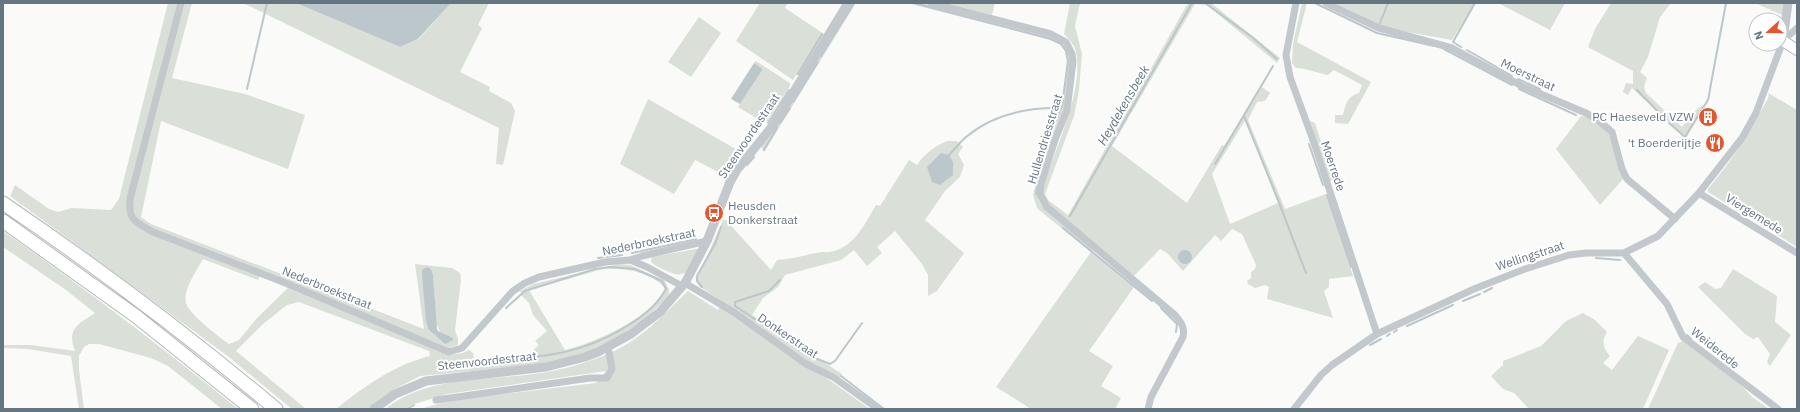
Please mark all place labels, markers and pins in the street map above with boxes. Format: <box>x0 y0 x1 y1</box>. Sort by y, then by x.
building icon: PC Haeseveld VZW <box>1697 106 1719 128</box>
place label: PC Haeseveld VZW <box>1592 109 1694 124</box>
restaurant icon: 't Boerderijtje <box>1704 132 1726 154</box>
place label: 't Boerderijtje <box>1628 135 1701 150</box>
place label: Heusden Donkerstraat <box>728 198 798 227</box>
bus stop icon: Heusden Donkerstraat <box>703 202 725 224</box>

